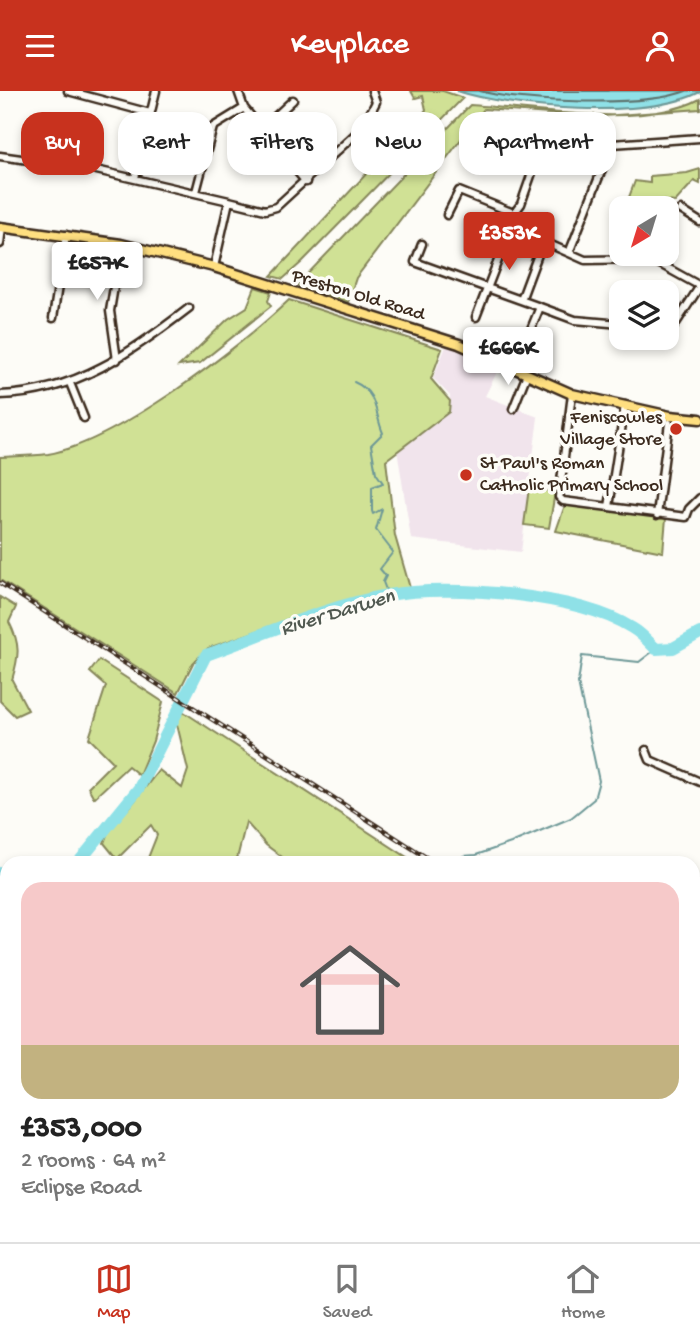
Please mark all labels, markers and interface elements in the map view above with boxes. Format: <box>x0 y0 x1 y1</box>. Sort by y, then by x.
icon: menu <box>21 27 59 65</box>
text: Keyplace <box>291 27 409 65</box>
icon: person <box>641 27 679 65</box>
chip: Buy <box>21 112 104 175</box>
chip: Rent <box>118 112 213 175</box>
chip: Filters <box>227 112 337 175</box>
chip: New <box>351 112 445 175</box>
chip: Apartment <box>459 112 616 175</box>
north arrow <box>609 196 679 266</box>
map controls <box>609 196 679 350</box>
pin: £353K <box>460 213 558 272</box>
text: £353K <box>480 221 538 248</box>
pin: £657K <box>48 243 146 302</box>
text: £657K <box>68 251 126 278</box>
street label: Preston Old Road <box>288 265 429 328</box>
button: layers <box>609 280 679 350</box>
pin: £666K <box>459 327 557 387</box>
text: £666K <box>479 336 537 363</box>
place label: Feniscowles Village Store <box>559 407 663 452</box>
marker: Feniscowles Village Store <box>668 421 684 437</box>
place label: St Paul's Roman Catholic Primary School <box>480 453 663 498</box>
marker: St Paul's Roman Catholic Primary School <box>458 467 474 483</box>
water label: River Darwen <box>278 585 399 643</box>
icon: home <box>287 927 413 1053</box>
text: £353,000 <box>21 1113 142 1148</box>
text: 2 rooms · 64 m² <box>21 1148 166 1175</box>
text: Eclipse Road <box>21 1175 141 1202</box>
tab: Map <box>95 1260 133 1325</box>
tab: Saved <box>323 1260 371 1325</box>
tab: Home <box>561 1260 605 1325</box>

